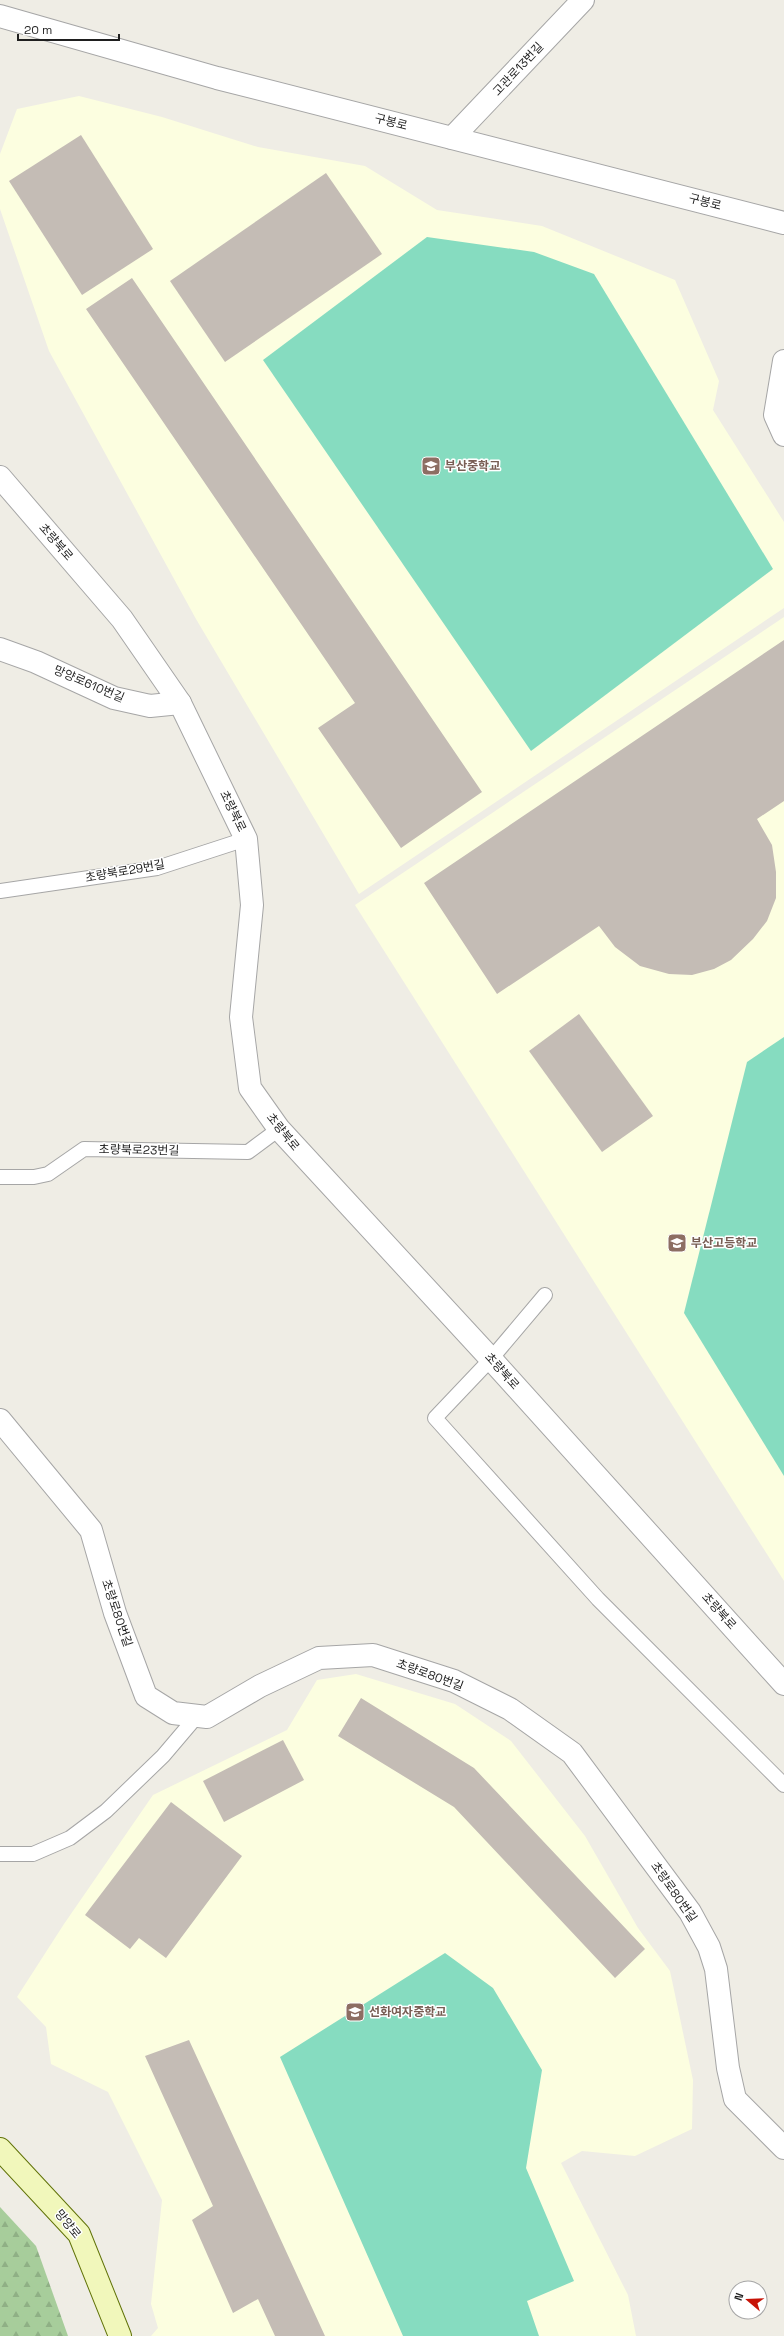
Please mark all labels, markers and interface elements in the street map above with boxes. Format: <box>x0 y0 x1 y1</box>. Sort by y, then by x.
scale bar <box>18 16 119 42</box>
text: 20 m <box>24 22 52 38</box>
street label: 고관로13번길 <box>489 39 547 99</box>
street label: 구봉로 <box>373 110 409 134</box>
street label: 구봉로 <box>687 190 723 214</box>
school or university icon: 부산중학교 <box>420 455 442 477</box>
place label: 부산중학교 <box>445 458 500 474</box>
street label: 초량북로 <box>35 520 77 564</box>
street label: 망양로610번길 <box>51 662 127 706</box>
street label: 초량북로 <box>216 788 250 834</box>
street label: 초량북로29번길 <box>84 856 166 886</box>
street label: 초량북로 <box>263 1110 303 1154</box>
street label: 초량북로23번길 <box>99 1141 179 1159</box>
school or university icon: 부산고등학교 <box>666 1232 688 1254</box>
place label: 부산고등학교 <box>691 1235 757 1251</box>
street label: 초량북로 <box>481 1349 523 1393</box>
street label: 초량로80번길 <box>98 1577 136 1649</box>
street label: 초량북로 <box>698 1589 740 1633</box>
street label: 초량로80번길 <box>394 1655 466 1695</box>
street label: 초량로80번길 <box>647 1859 701 1925</box>
school or university icon: 선화여자중학교 <box>344 2001 366 2023</box>
place label: 선화여자중학교 <box>369 2004 446 2020</box>
street label: 망양로 <box>51 2206 85 2242</box>
north arrow <box>728 2280 768 2320</box>
text: N <box>731 2291 746 2303</box>

